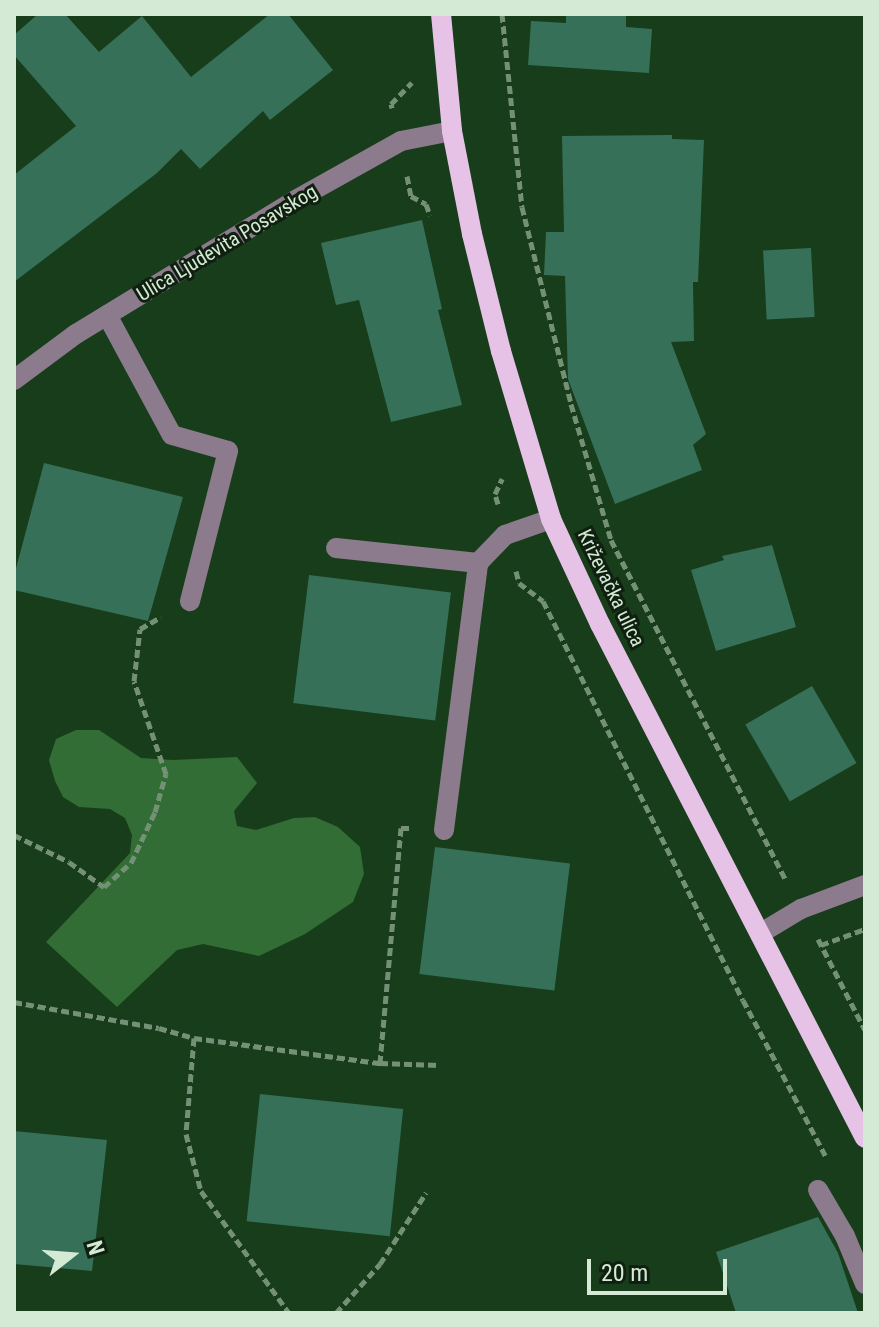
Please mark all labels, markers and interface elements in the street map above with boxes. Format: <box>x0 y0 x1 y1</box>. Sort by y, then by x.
street label: Ulica Ljudevita Posavskog <box>133 180 321 306</box>
street label: Križevačka ulica <box>572 525 650 651</box>
north arrow <box>32 1215 112 1295</box>
text: N <box>82 1238 109 1258</box>
scale bar <box>591 1243 731 1293</box>
text: 20 m <box>601 1259 648 1287</box>

